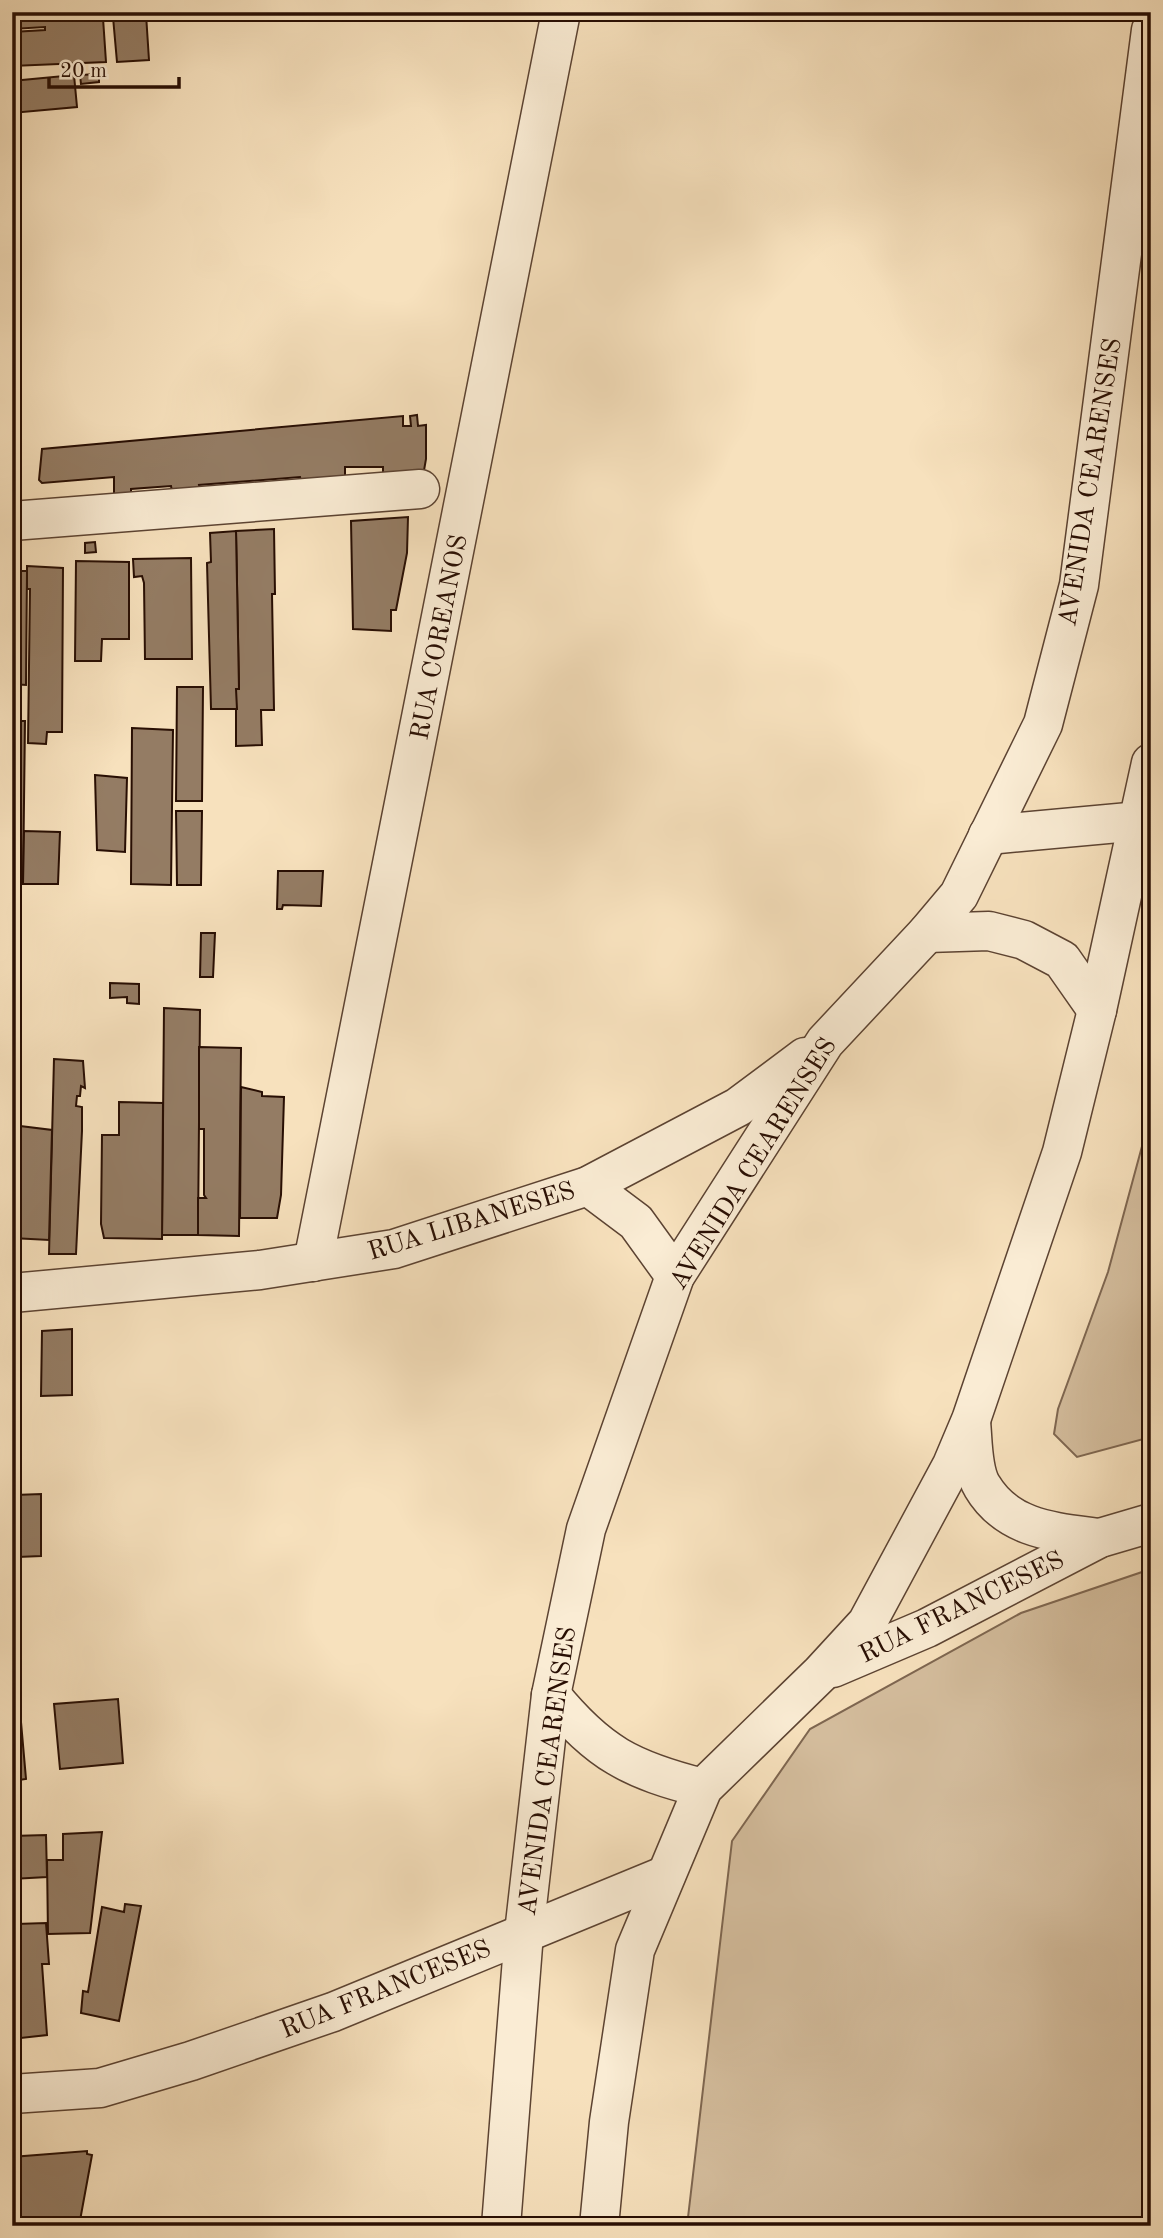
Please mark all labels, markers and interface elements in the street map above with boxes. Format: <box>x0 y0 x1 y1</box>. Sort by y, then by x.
scale bar <box>49 46 178 90</box>
text: 20 m <box>60 61 107 82</box>
street label: AVENIDA CEARENSES <box>1055 336 1127 628</box>
street label: RUA COREANOS <box>407 532 473 742</box>
street label: AVENIDA CEARENSES <box>665 1034 842 1295</box>
street label: RUA LIBANESES <box>365 1178 578 1266</box>
street label: RUA FRANCESES <box>855 1547 1068 1669</box>
street label: AVENIDA CEARENSES <box>515 1625 581 1917</box>
street label: RUA FRANCESES <box>277 1936 495 2044</box>

